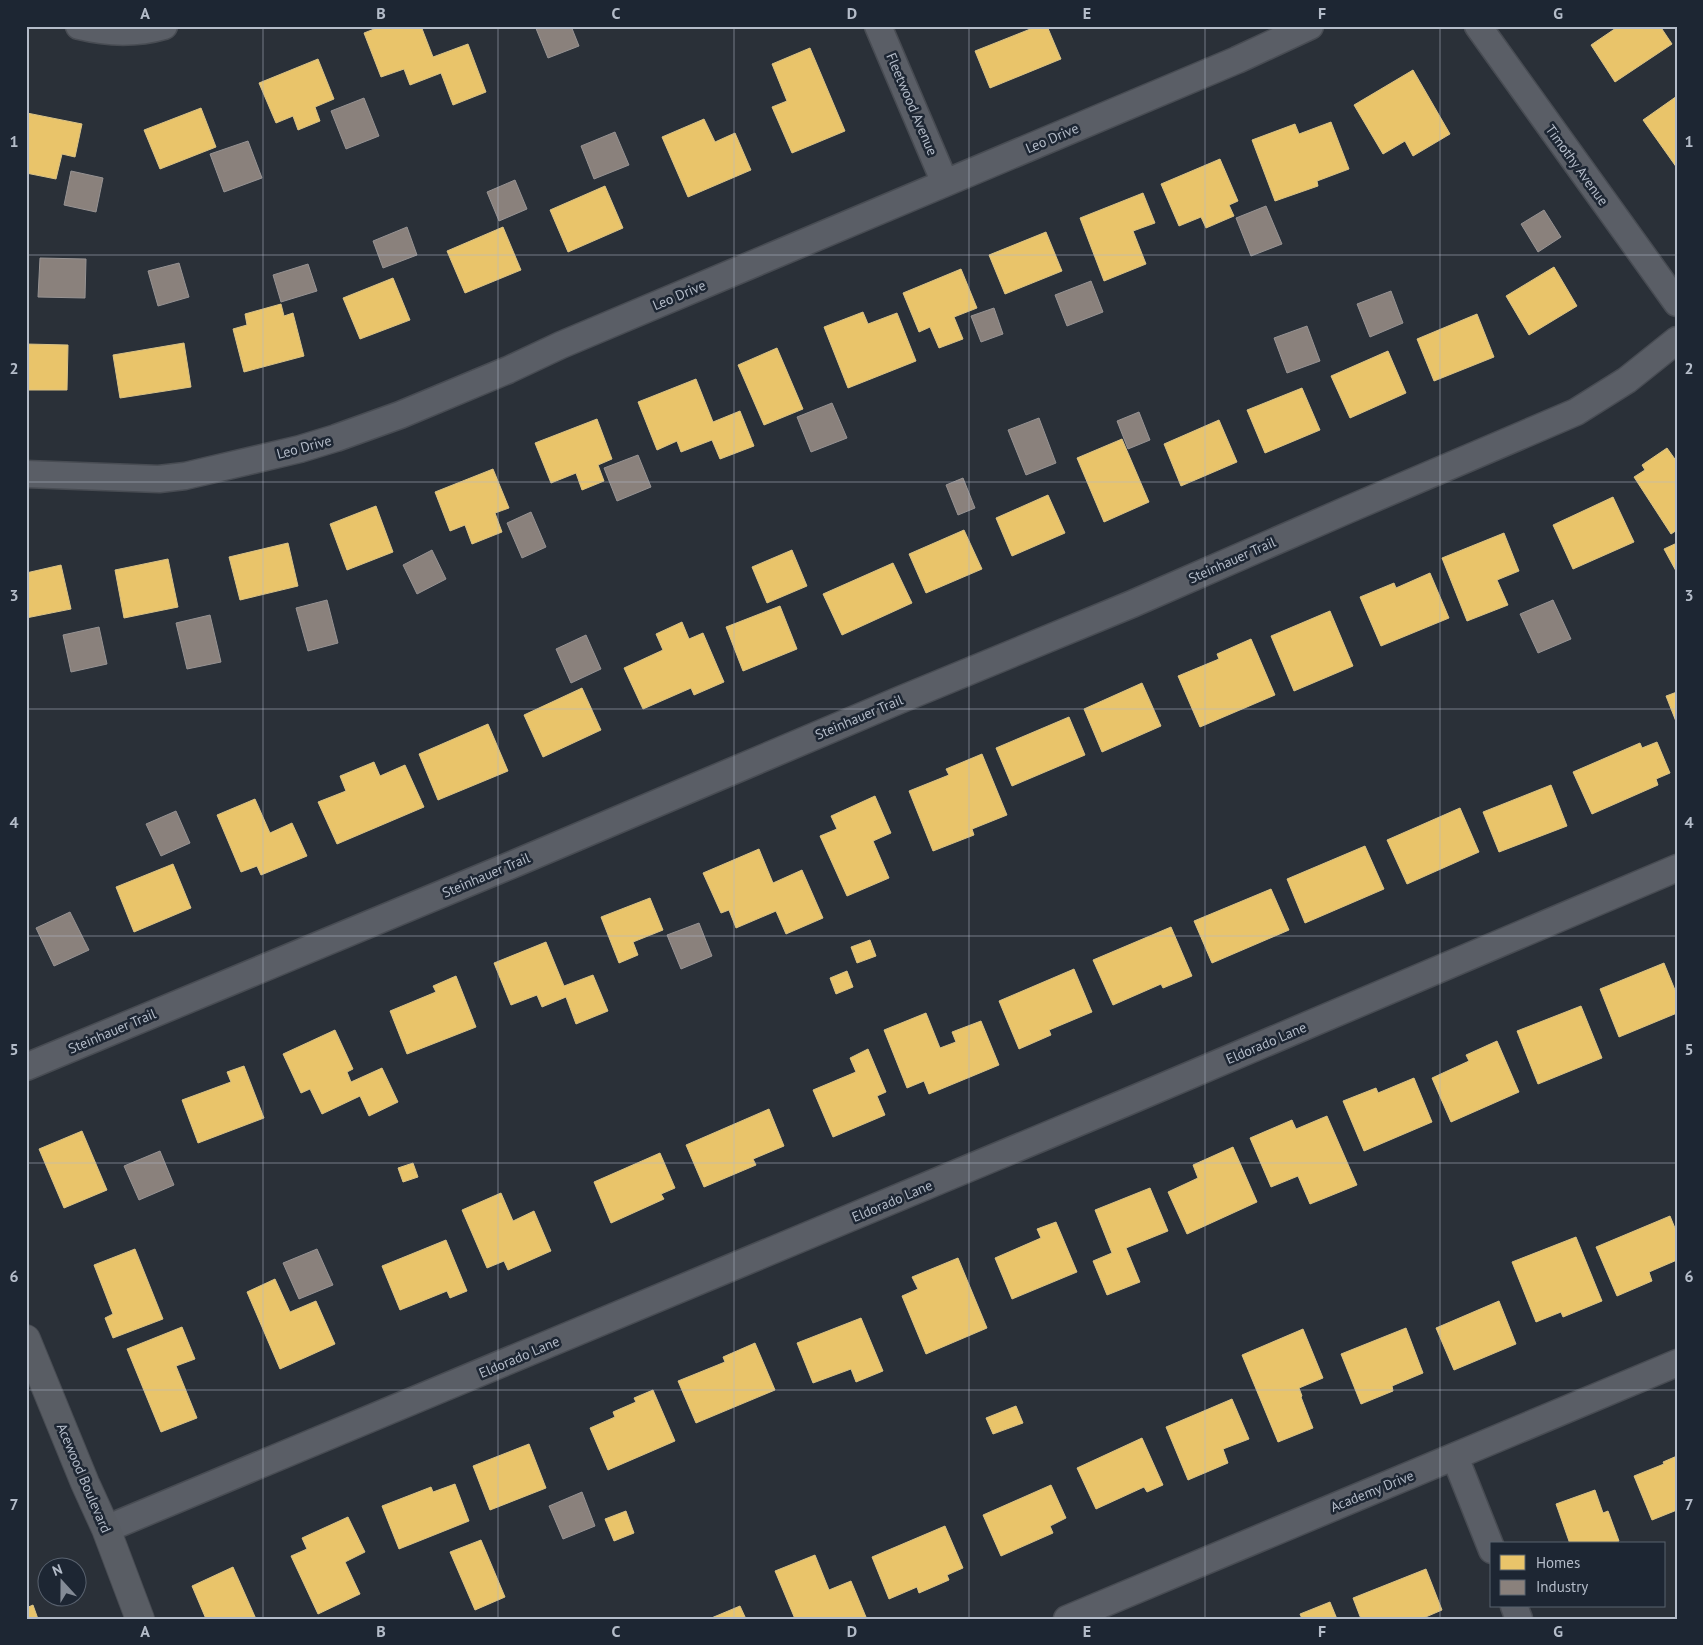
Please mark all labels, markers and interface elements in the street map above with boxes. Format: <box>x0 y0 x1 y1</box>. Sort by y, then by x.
text: A <box>140 3 150 23</box>
text: B <box>376 3 386 23</box>
text: C <box>612 3 621 23</box>
text: D <box>847 3 857 23</box>
text: E <box>1083 3 1091 23</box>
text: F <box>1318 3 1326 23</box>
text: G <box>1553 3 1563 23</box>
street label: Fleetwood Avenue <box>882 50 942 158</box>
street label: Leo Drive <box>1023 119 1081 157</box>
street label: Timothy Avenue <box>1542 121 1612 209</box>
text: 1 <box>9 131 19 151</box>
text: 1 <box>1684 131 1694 151</box>
street label: Leo Drive <box>650 276 708 314</box>
text: 2 <box>9 358 19 378</box>
text: 2 <box>1684 358 1694 378</box>
street label: Leo Drive <box>275 431 333 463</box>
street label: Steinhauer Trail <box>1186 533 1278 587</box>
text: 3 <box>9 585 19 605</box>
text: 3 <box>1684 585 1694 605</box>
street label: Steinhauer Trail <box>812 690 906 744</box>
text: 4 <box>9 812 19 832</box>
text: 4 <box>1684 812 1694 832</box>
street label: Steinhauer Trail <box>439 848 533 902</box>
street label: Steinhauer Trail <box>65 1004 159 1058</box>
street label: Eldorado Lane <box>1223 1018 1309 1068</box>
text: 5 <box>9 1039 19 1059</box>
text: 5 <box>1684 1039 1694 1059</box>
street label: Eldorado Lane <box>849 1176 935 1226</box>
text: 6 <box>9 1266 19 1286</box>
text: 6 <box>1684 1266 1694 1286</box>
street label: Eldorado Lane <box>476 1332 562 1382</box>
street label: Acewood Boulevard <box>53 1420 115 1536</box>
street label: Academy Drive <box>1328 1466 1416 1516</box>
text: 7 <box>9 1494 19 1514</box>
text: 7 <box>1684 1494 1694 1514</box>
legend <box>1490 1542 1666 1608</box>
text: Homes <box>1536 1553 1580 1572</box>
north arrow <box>38 1558 88 1608</box>
text: N <box>50 1560 65 1580</box>
text: Industry <box>1536 1577 1588 1596</box>
text: A <box>140 1621 150 1641</box>
text: B <box>376 1621 386 1641</box>
text: C <box>612 1621 621 1641</box>
text: D <box>847 1621 857 1641</box>
text: E <box>1083 1621 1091 1641</box>
text: F <box>1318 1621 1326 1641</box>
text: G <box>1553 1621 1563 1641</box>

